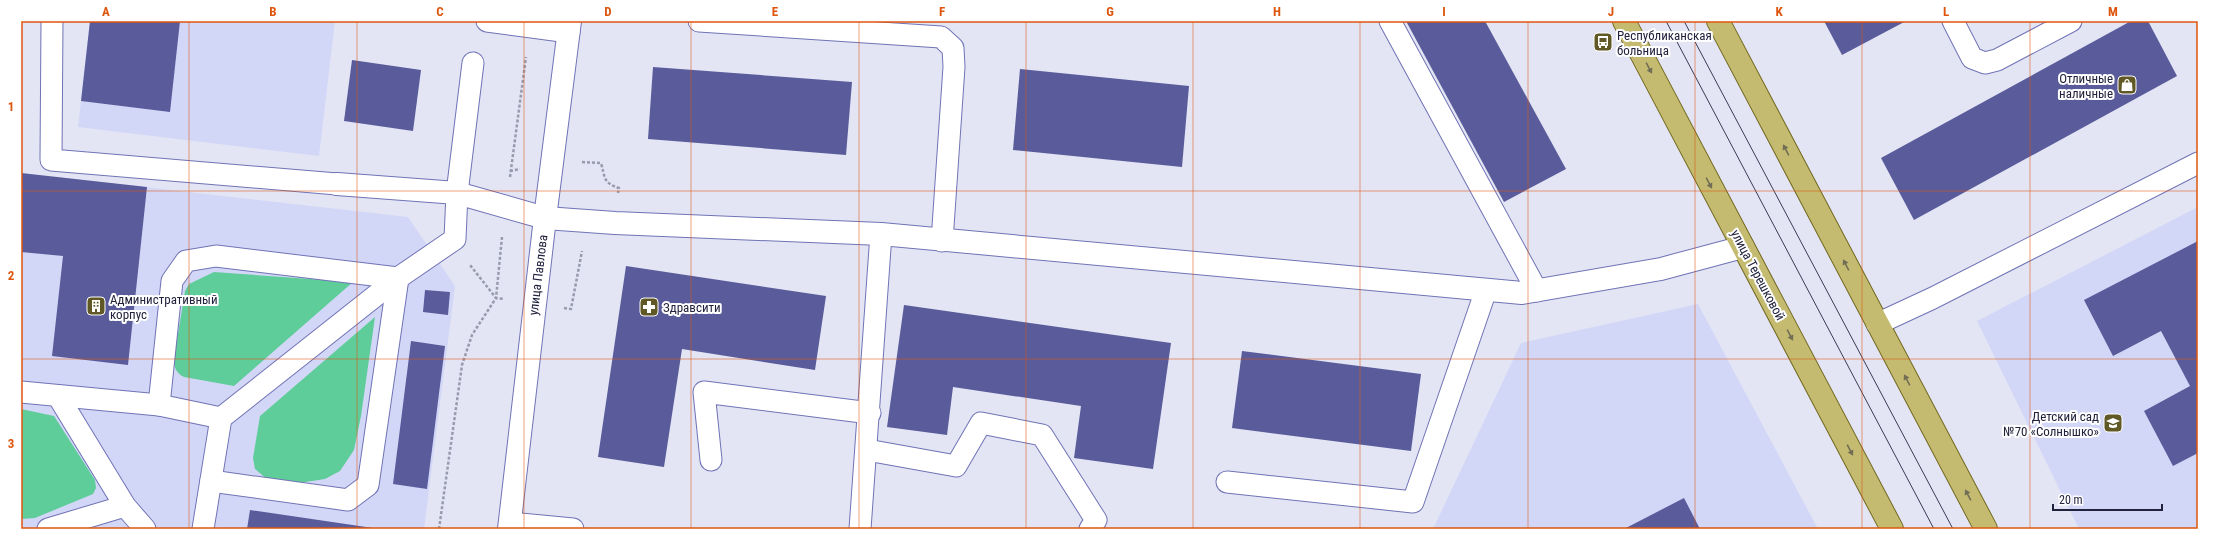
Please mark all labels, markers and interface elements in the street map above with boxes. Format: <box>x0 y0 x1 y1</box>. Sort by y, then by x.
text: A <box>102 4 110 19</box>
text: B <box>269 4 277 19</box>
text: C <box>436 4 444 19</box>
text: D <box>604 4 612 19</box>
text: E <box>772 4 779 19</box>
text: F <box>939 4 945 19</box>
text: G <box>1106 4 1114 19</box>
text: H <box>1273 4 1281 19</box>
text: I <box>1442 4 1446 19</box>
text: J <box>1608 4 1614 19</box>
text: K <box>1775 4 1783 19</box>
text: L <box>1943 4 1949 19</box>
text: M <box>2108 4 2118 19</box>
place label: Республиканская больница <box>1617 28 1712 58</box>
bus stop icon: Республиканская больница <box>1592 31 1614 53</box>
one-way arrow <box>1646 62 1652 74</box>
place label: Отличные наличные <box>2059 71 2113 101</box>
shop icon: Отличные наличные <box>2116 74 2138 96</box>
text: 1 <box>8 99 14 114</box>
one-way arrow <box>1783 144 1789 155</box>
one-way arrow <box>1706 177 1713 189</box>
street label: улица Терешковой <box>1728 227 1788 323</box>
street label: улица Павлова <box>526 234 550 316</box>
one-way arrow <box>1843 259 1850 270</box>
text: 2 <box>8 268 15 283</box>
place label: Административный корпус <box>110 292 218 322</box>
building icon: Административный корпус <box>85 295 107 317</box>
pharmacy icon: Здравсити <box>638 296 660 318</box>
place label: Здравсити <box>663 300 721 315</box>
one-way arrow <box>1786 329 1793 341</box>
one-way arrow <box>1904 374 1910 385</box>
place label: Детский сад №70 «Солнышко» <box>2003 409 2099 439</box>
school or university icon: Детский сад №70 «Солнышко» <box>2102 412 2124 434</box>
text: 3 <box>8 436 14 451</box>
one-way arrow <box>1847 444 1854 456</box>
scale bar <box>2053 486 2162 512</box>
one-way arrow <box>1965 489 1971 500</box>
text: 20 m <box>2059 493 2083 507</box>

